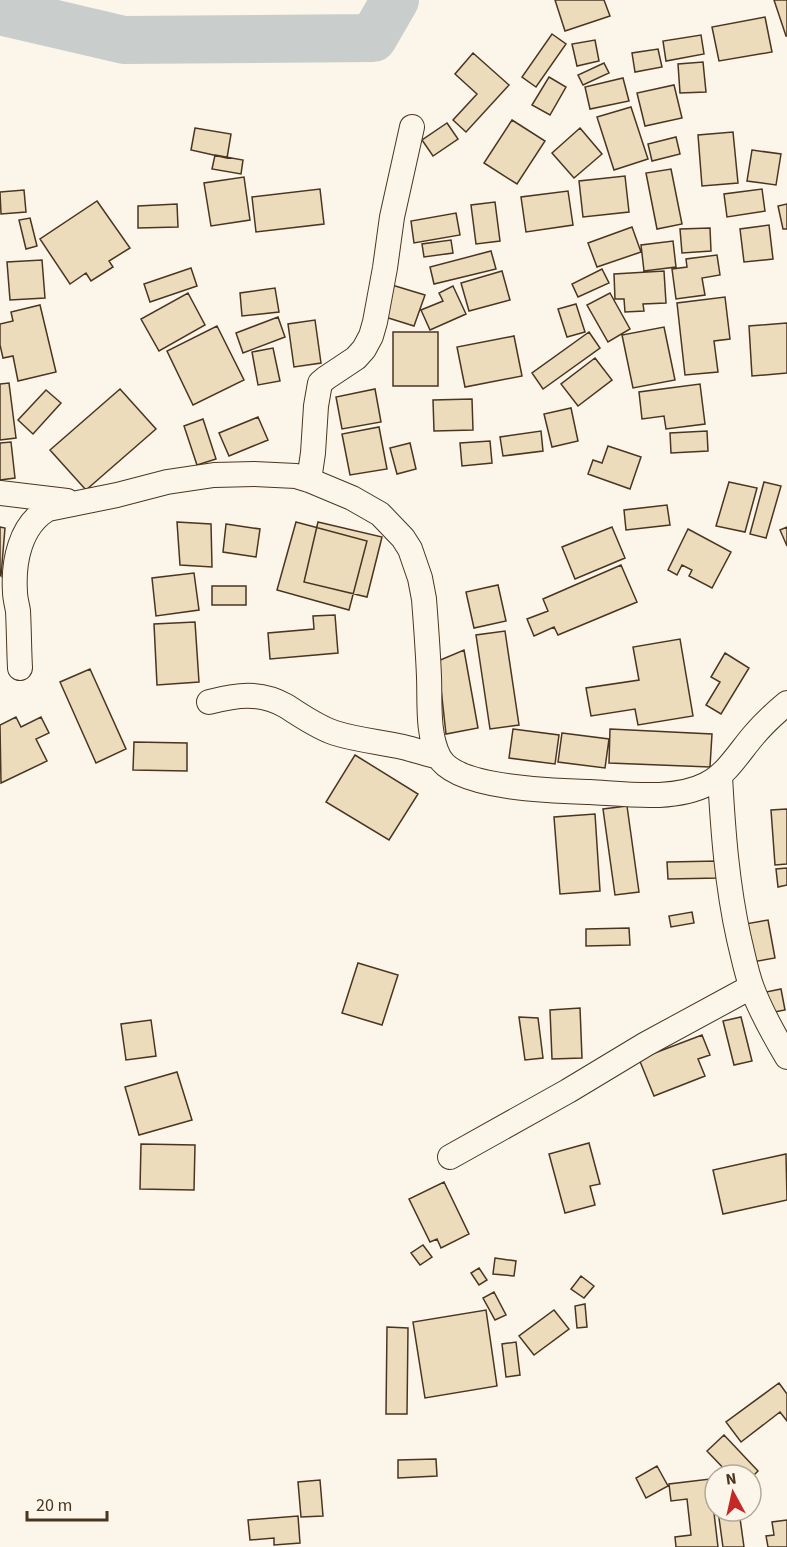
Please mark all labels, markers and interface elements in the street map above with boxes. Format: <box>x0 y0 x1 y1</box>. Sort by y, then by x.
north arrow <box>703 1463 763 1523</box>
text: N <box>724 1468 738 1491</box>
scale bar <box>27 1484 106 1522</box>
text: 20 m <box>36 1493 72 1518</box>

